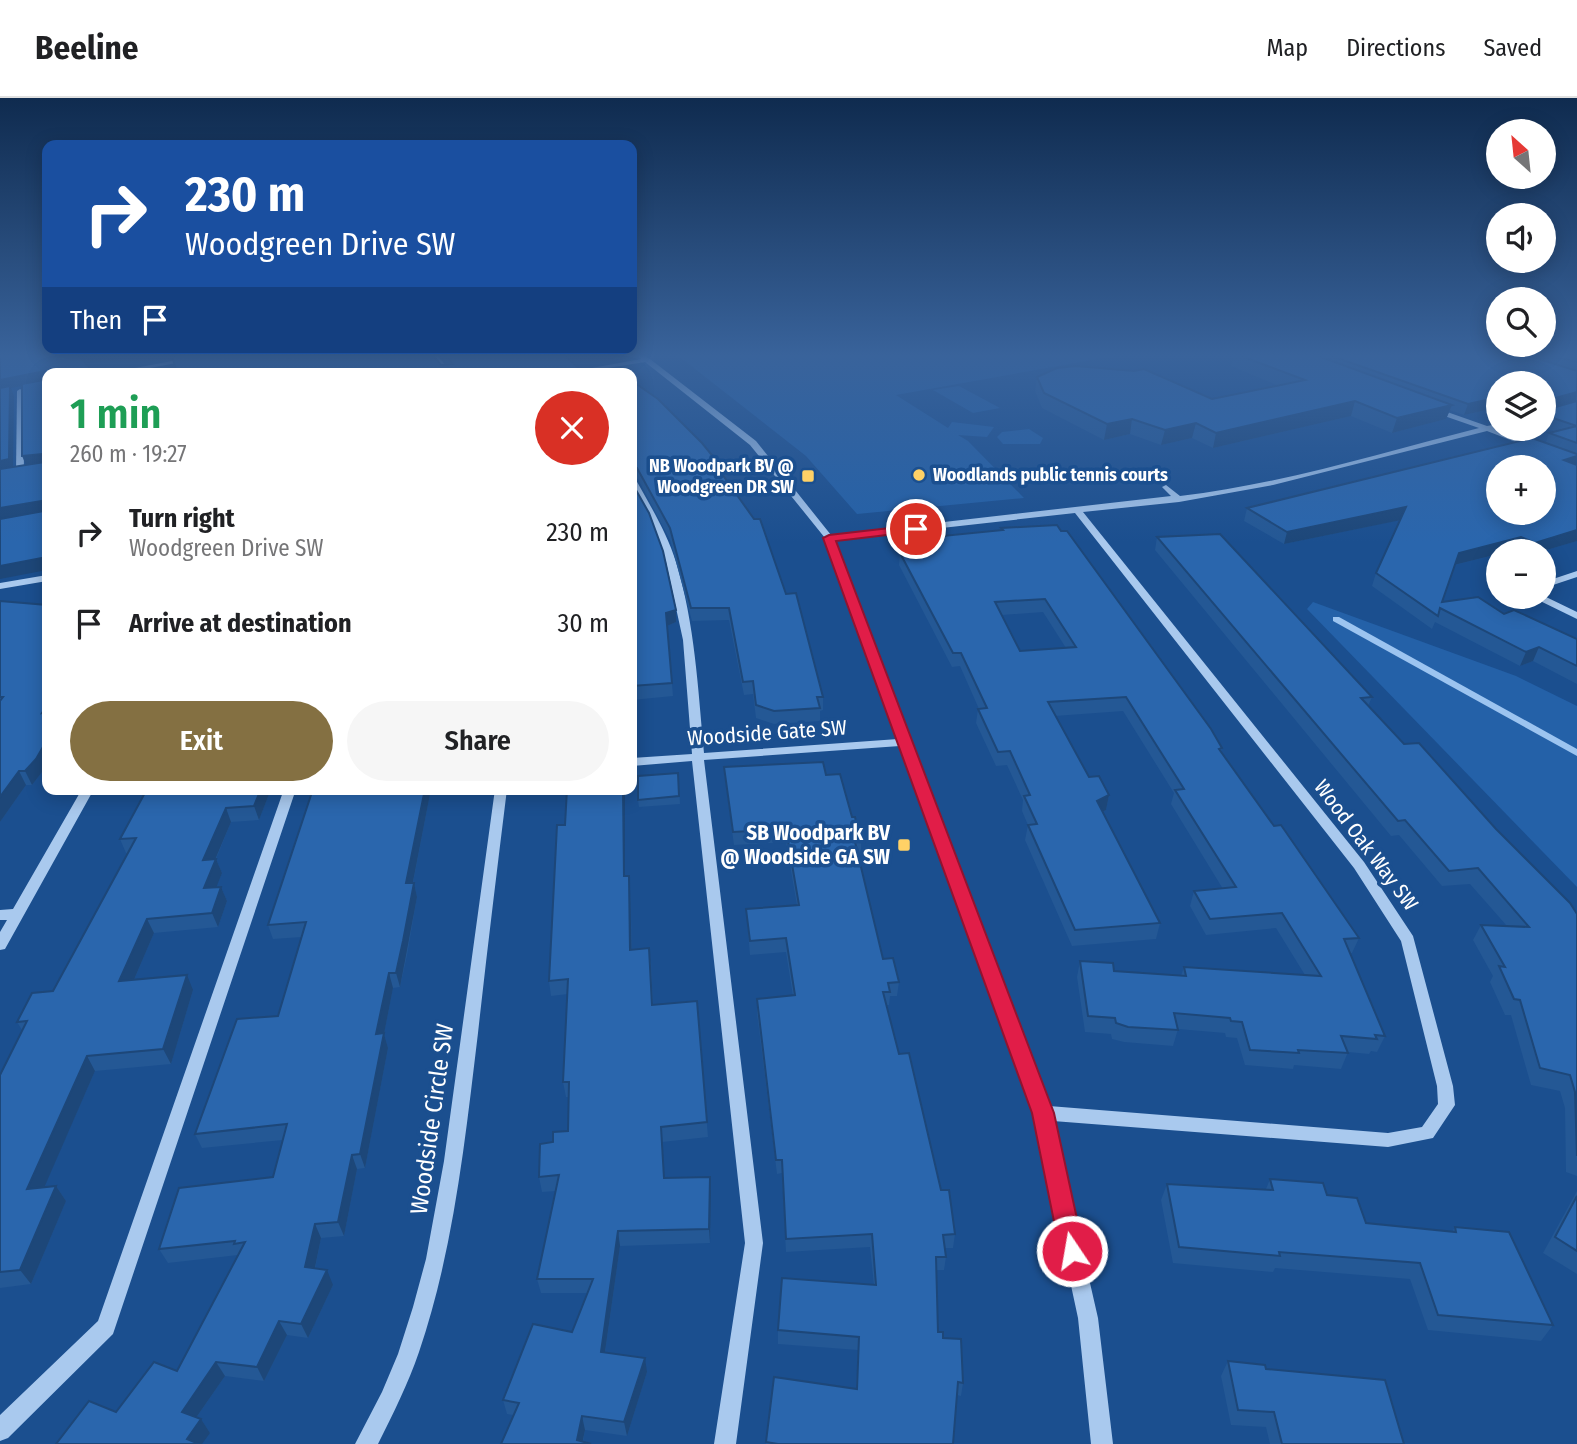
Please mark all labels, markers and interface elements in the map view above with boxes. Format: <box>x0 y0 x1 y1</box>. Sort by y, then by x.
text: Beeline <box>35 28 139 68</box>
text: Map <box>1267 34 1308 62</box>
text: Directions <box>1346 34 1445 62</box>
text: Saved <box>1483 34 1542 62</box>
north arrow <box>1486 119 1556 189</box>
map controls <box>1486 119 1556 609</box>
text: 230 m <box>185 165 305 224</box>
icon: right <box>70 168 161 259</box>
button: sound <box>1486 203 1556 273</box>
text: Woodgreen Drive SW <box>185 225 456 263</box>
button: search <box>1486 287 1556 357</box>
icon: arrive <box>136 301 174 339</box>
text: Then <box>70 305 122 336</box>
button: layers <box>1486 371 1556 441</box>
text: 1 min <box>70 389 161 439</box>
button: close <box>535 391 609 465</box>
text: 260 m · 19:27 <box>70 440 187 468</box>
place label: NB Woodpark BV @ Woodgreen DR SW <box>649 455 794 498</box>
button: + <box>1486 455 1556 525</box>
place label: Woodlands public tennis courts <box>933 464 1168 486</box>
marker: Woodlands public tennis courts <box>911 467 927 483</box>
marker: NB Woodpark BV @ Woodgreen DR SW <box>800 468 816 484</box>
pin <box>886 499 946 559</box>
text: Turn right <box>129 503 235 534</box>
icon: arrive <box>897 510 935 548</box>
icon: right <box>70 514 108 552</box>
text: 230 m <box>546 517 609 548</box>
text: Woodgreen Drive SW <box>129 534 323 562</box>
button: − <box>1486 539 1556 609</box>
icon: arrive <box>70 605 108 643</box>
text: Arrive at destination <box>129 608 352 639</box>
text: 30 m <box>558 608 609 639</box>
button: Exit <box>70 701 333 781</box>
button: Share <box>347 701 609 781</box>
street label: Woodside Gate SW <box>686 714 848 752</box>
street label: Wood Oak Way SW <box>1308 774 1424 916</box>
place label: SB Woodpark BV @ Woodside GA SW <box>720 820 891 870</box>
marker: SB Woodpark BV @ Woodside GA SW <box>896 837 912 853</box>
street label: Woodside Circle SW <box>405 1022 459 1216</box>
position arrow <box>1035 1214 1109 1288</box>

